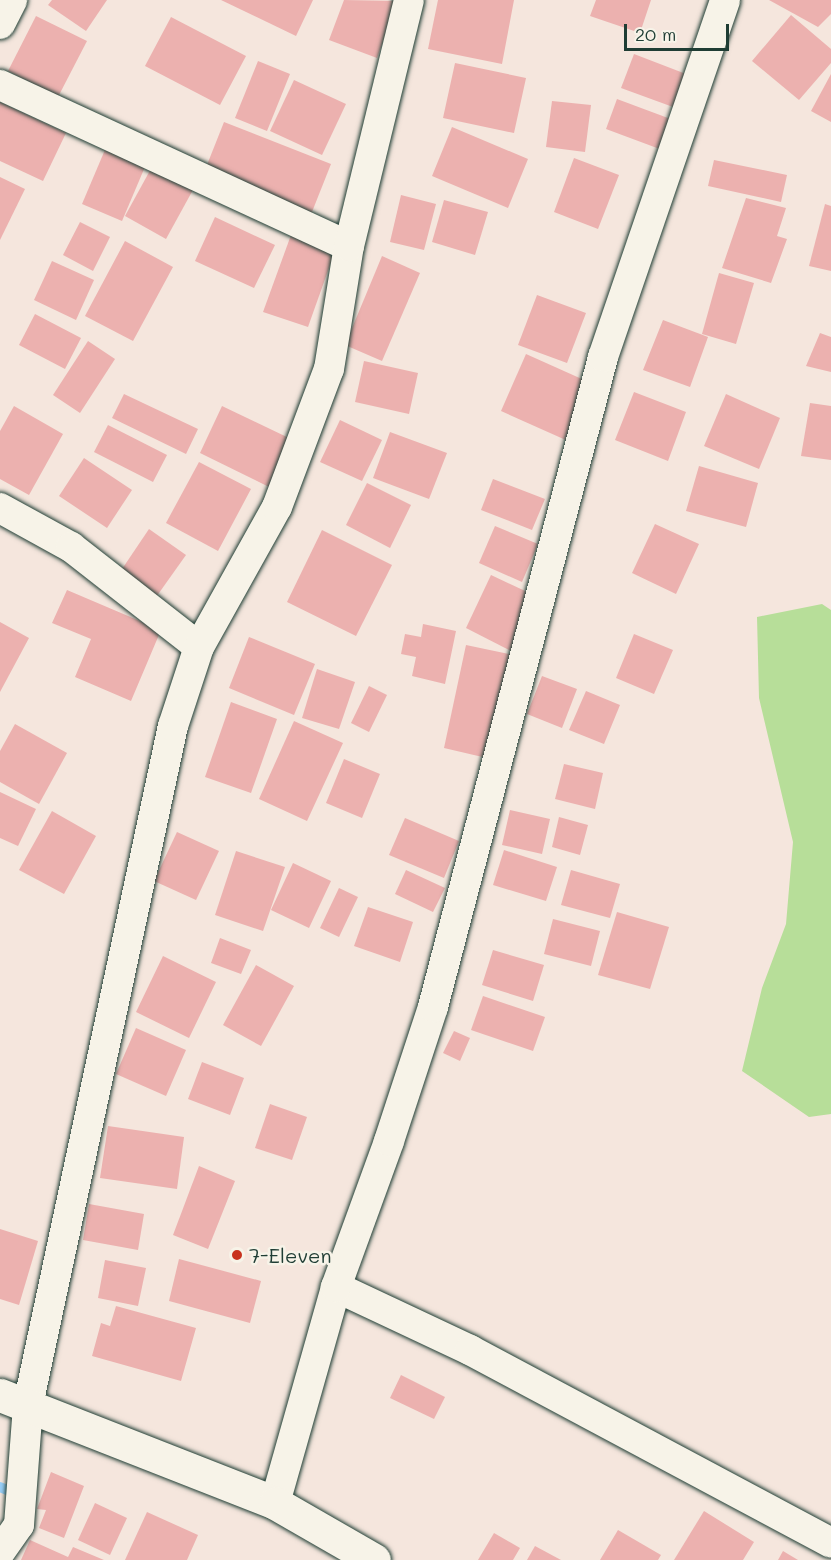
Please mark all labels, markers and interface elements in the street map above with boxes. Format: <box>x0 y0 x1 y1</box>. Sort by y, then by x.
scale bar <box>627 12 732 50</box>
text: 20 m <box>635 22 676 46</box>
place label: 7-Eleven <box>249 1243 331 1267</box>
marker: 7-Eleven <box>230 1248 244 1262</box>

